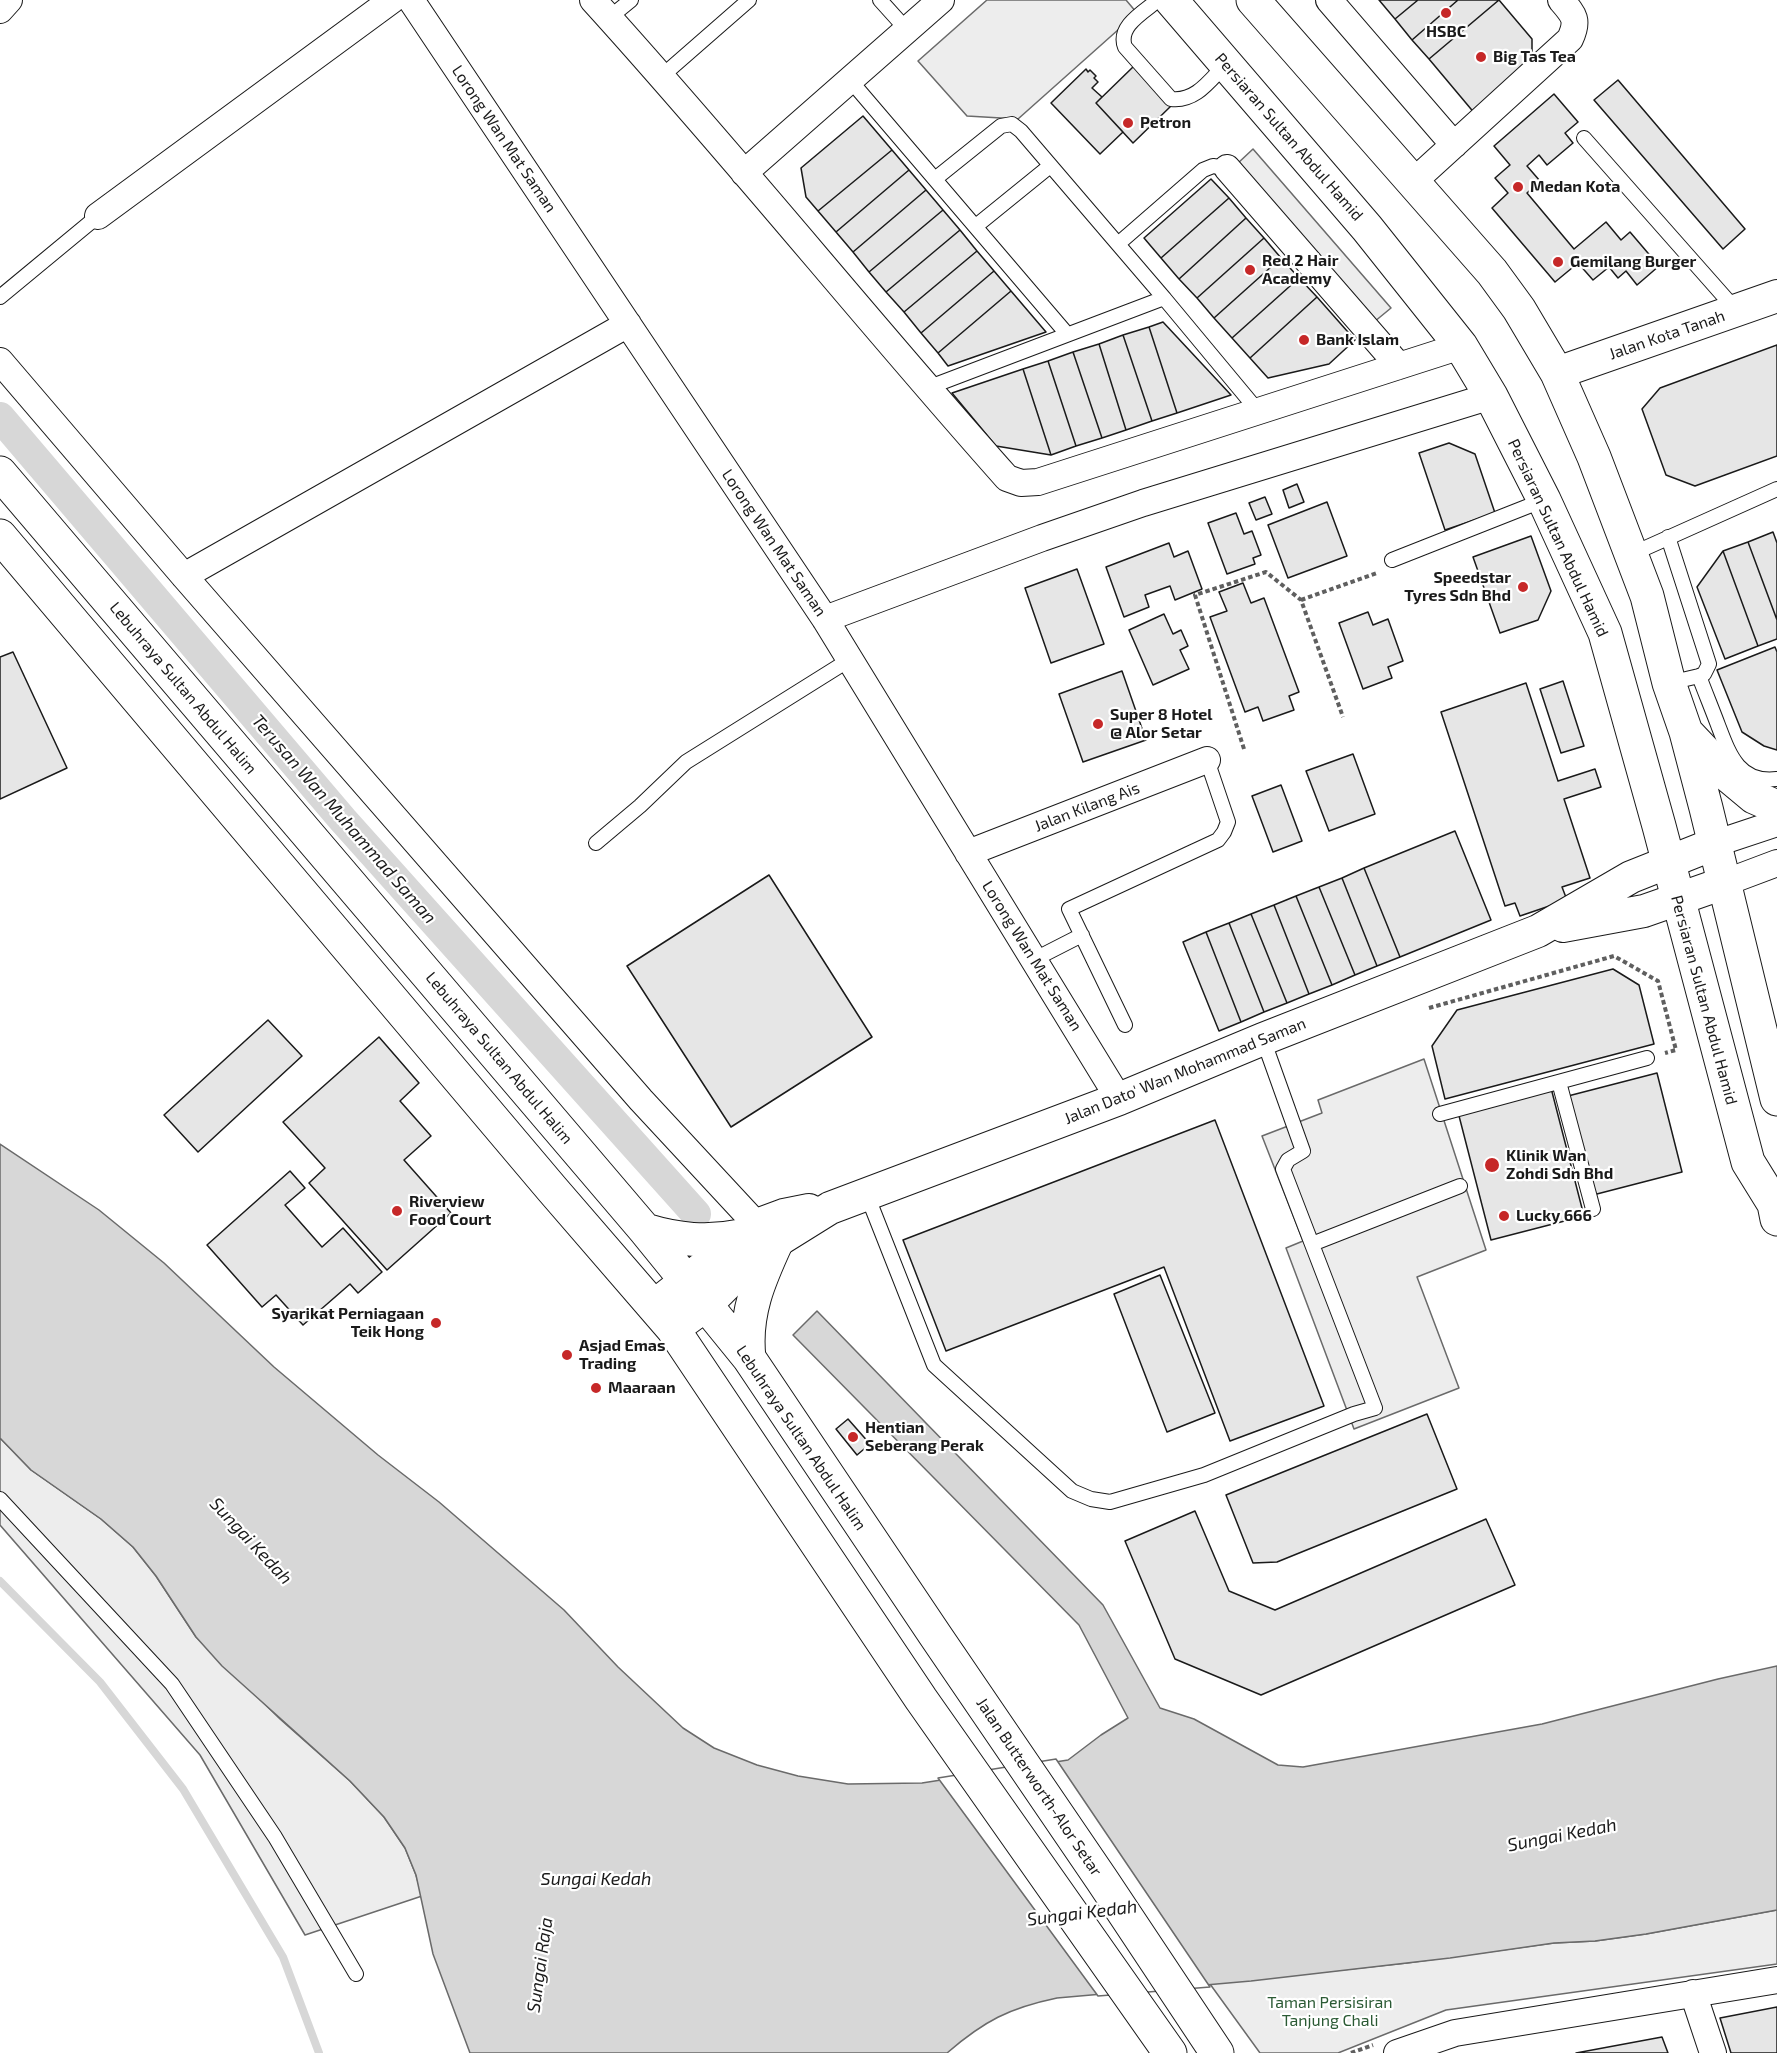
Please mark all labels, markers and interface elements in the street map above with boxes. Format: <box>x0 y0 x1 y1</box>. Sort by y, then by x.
marker: HSBC <box>1439 6 1453 20</box>
place label: HSBC <box>1426 22 1466 42</box>
place label: Big Tas Tea <box>1493 47 1576 67</box>
street label: Persiaran Sultan Abdul Hamid <box>1211 49 1367 225</box>
marker: Big Tas Tea <box>1474 50 1488 64</box>
street label: Lorong Wan Mat Saman <box>448 62 560 216</box>
place label: Petron <box>1140 113 1191 133</box>
marker: Petron <box>1121 116 1135 130</box>
place label: Medan Kota <box>1530 177 1620 197</box>
marker: Medan Kota <box>1511 180 1525 194</box>
place label: Red 2 Hair Academy <box>1262 251 1338 289</box>
place label: Gemilang Burger <box>1570 252 1696 272</box>
marker: Gemilang Burger <box>1551 255 1565 269</box>
marker: Red 2 Hair Academy <box>1243 263 1257 277</box>
street label: Jalan Kota Tanah <box>1607 306 1727 364</box>
place label: Bank Islam <box>1316 330 1399 350</box>
marker: Bank Islam <box>1297 333 1311 347</box>
street label: Persiaran Sultan Abdul Hamid <box>1504 436 1612 640</box>
street label: Lorong Wan Mat Saman <box>718 466 830 620</box>
place label: Speedstar Tyres Sdn Bhd <box>1404 568 1511 606</box>
marker: Speedstar Tyres Sdn Bhd <box>1516 580 1530 594</box>
street label: Lebuhraya Sultan Abdul Halim <box>105 598 261 778</box>
place label: Super 8 Hotel @ Alor Setar <box>1110 705 1212 743</box>
water label: Terusan Wan Muhammad Saman <box>247 710 441 928</box>
marker: Super 8 Hotel @ Alor Setar <box>1091 717 1105 731</box>
street label: Jalan Kilang Ais <box>1032 778 1142 836</box>
street label: Lorong Wan Mat Saman <box>978 877 1086 1035</box>
street label: Persiaran Sultan Abdul Hamid <box>1667 893 1741 1107</box>
street label: Lebuhraya Sultan Abdul Halim <box>421 968 577 1148</box>
street label: Jalan Dato' Wan Mohammad Saman <box>1061 1014 1309 1128</box>
place label: Klinik Wan Zohdi Sdn Bhd <box>1506 1146 1613 1184</box>
marker: Klinik Wan Zohdi Sdn Bhd <box>1483 1156 1501 1174</box>
place label: Riverview Food Court <box>409 1192 491 1230</box>
marker: Riverview Food Court <box>390 1204 404 1218</box>
place label: Lucky 666 <box>1516 1206 1592 1226</box>
marker: Lucky 666 <box>1497 1209 1511 1223</box>
place label: Syarikat Perniagaan Teik Hong <box>271 1304 424 1342</box>
marker: Syarikat Perniagaan Teik Hong <box>429 1316 443 1330</box>
place label: Asjad Emas Trading <box>579 1336 665 1374</box>
street label: Lebuhraya Sultan Abdul Halim <box>732 1342 870 1534</box>
marker: Asjad Emas Trading <box>560 1348 574 1362</box>
place label: Maaraan <box>608 1378 676 1398</box>
marker: Maaraan <box>589 1381 603 1395</box>
place label: Hentian Seberang Perak <box>865 1418 984 1456</box>
marker: Hentian Seberang Perak <box>846 1430 860 1444</box>
water label: Sungai Kedah <box>205 1493 297 1589</box>
street label: Jalan Butterworth-Alor Setar <box>972 1694 1106 1880</box>
water label: Sungai Kedah <box>1506 1814 1618 1856</box>
water label: Sungai Kedah <box>541 1868 651 1890</box>
water label: Sungai Kedah <box>1026 1896 1138 1930</box>
water label: Sungai Raja <box>523 1916 557 2014</box>
park label: Taman Persisiran Tanjung Chali <box>1267 1993 1393 2031</box>

